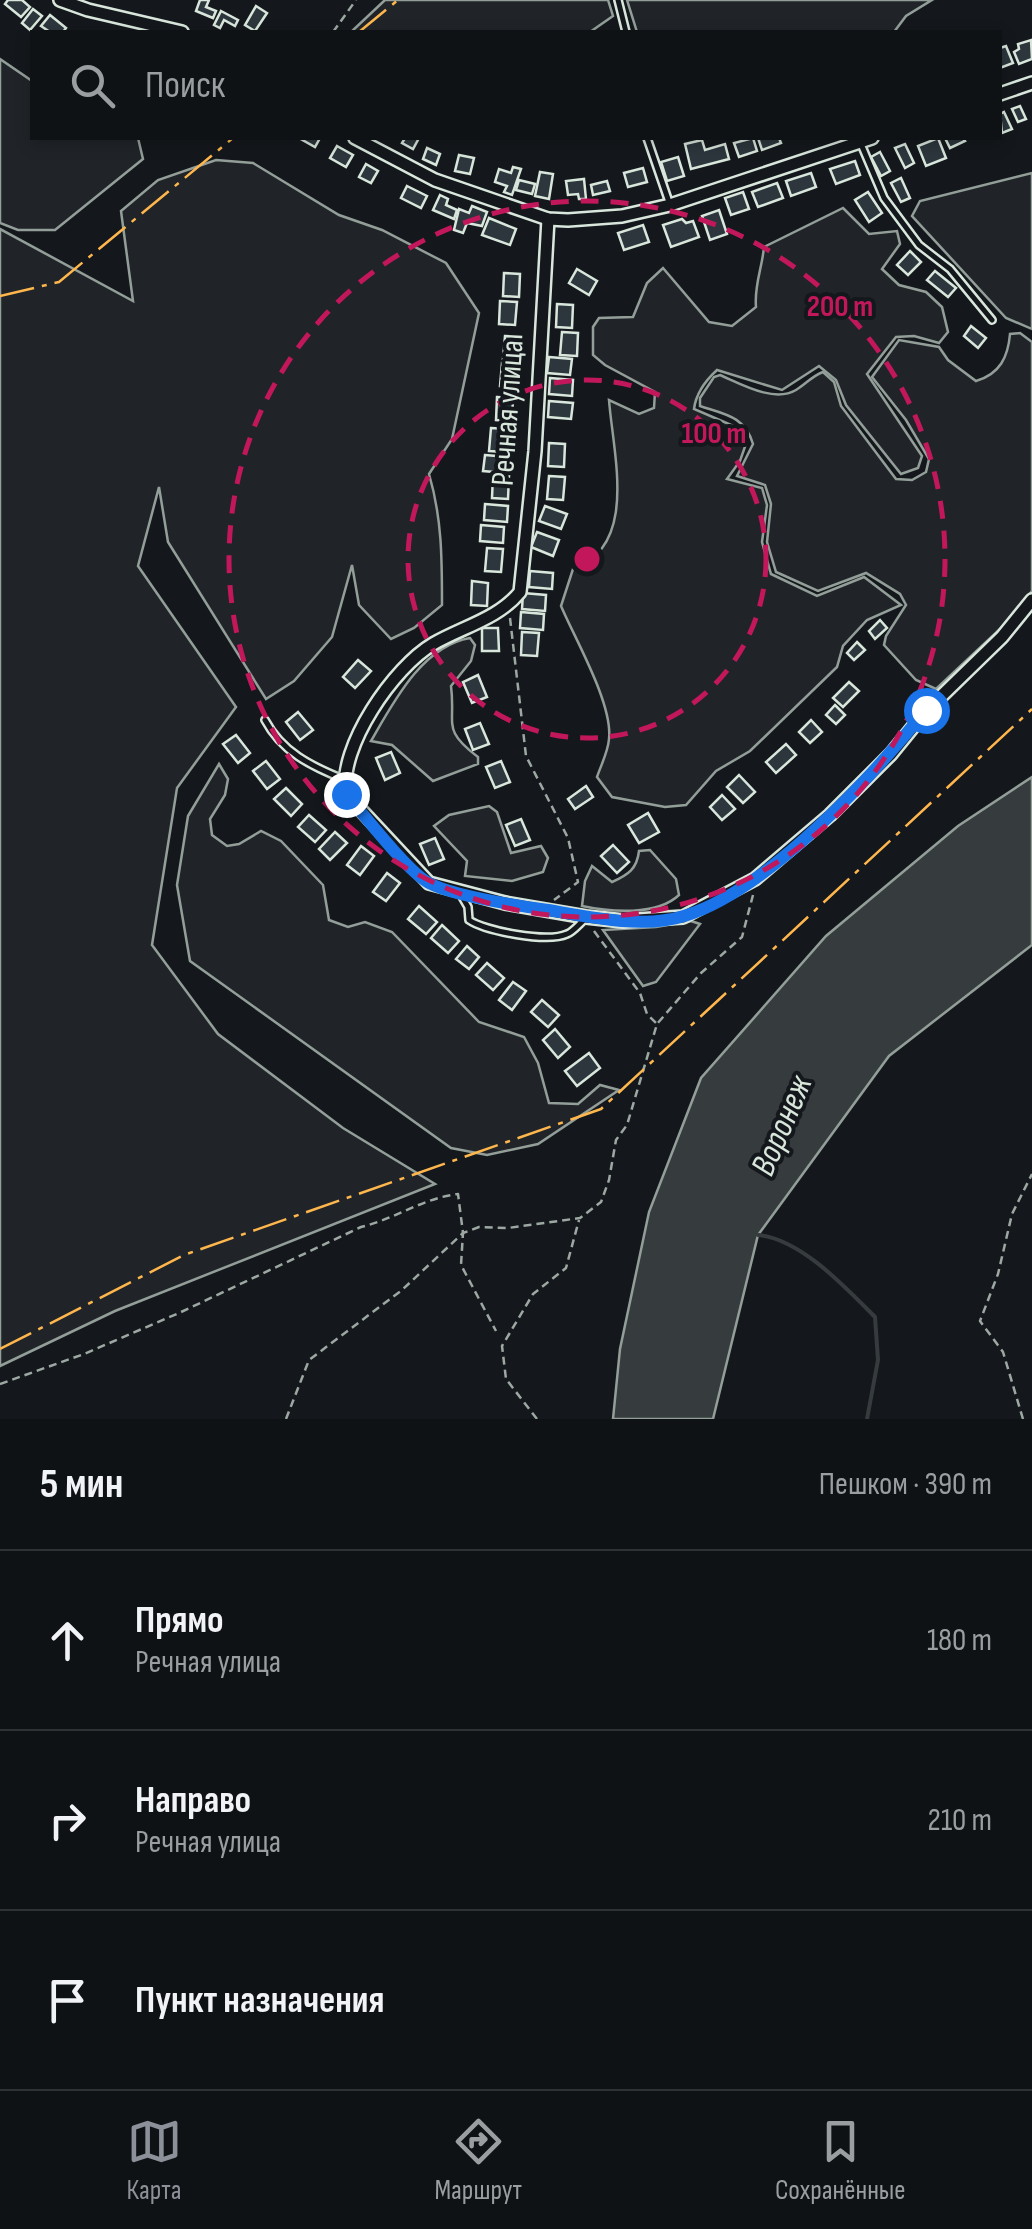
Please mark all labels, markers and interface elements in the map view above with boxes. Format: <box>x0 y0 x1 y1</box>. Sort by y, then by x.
search box <box>30 30 1002 140</box>
icon: search <box>65 58 120 113</box>
text: Поиск <box>145 63 225 108</box>
text: 200 m <box>807 289 873 325</box>
street label: Речная улица <box>483 339 533 487</box>
text: 100 m <box>682 416 746 452</box>
centre of rings <box>569 541 605 577</box>
route start <box>904 688 950 734</box>
route end <box>324 772 370 818</box>
water label: Воронеж <box>742 1068 823 1182</box>
text: 5 мин <box>40 1459 123 1510</box>
text: Пешком · 390 m <box>819 1465 992 1504</box>
text: Прямо <box>135 1598 224 1643</box>
icon: ahead <box>40 1613 95 1668</box>
text: 180 m <box>927 1621 992 1660</box>
text: Речная улица <box>135 1643 281 1682</box>
text: Направо <box>135 1778 251 1823</box>
icon: right <box>40 1793 95 1848</box>
text: 210 m <box>928 1801 992 1840</box>
text: Речная улица <box>135 1823 281 1862</box>
icon: arrive <box>40 1973 95 2028</box>
text: Пункт назначения <box>135 1978 384 2023</box>
tab: Карта <box>126 2114 182 2207</box>
tab: Маршрут <box>434 2114 522 2207</box>
tab: Сохранённые <box>775 2114 906 2207</box>

